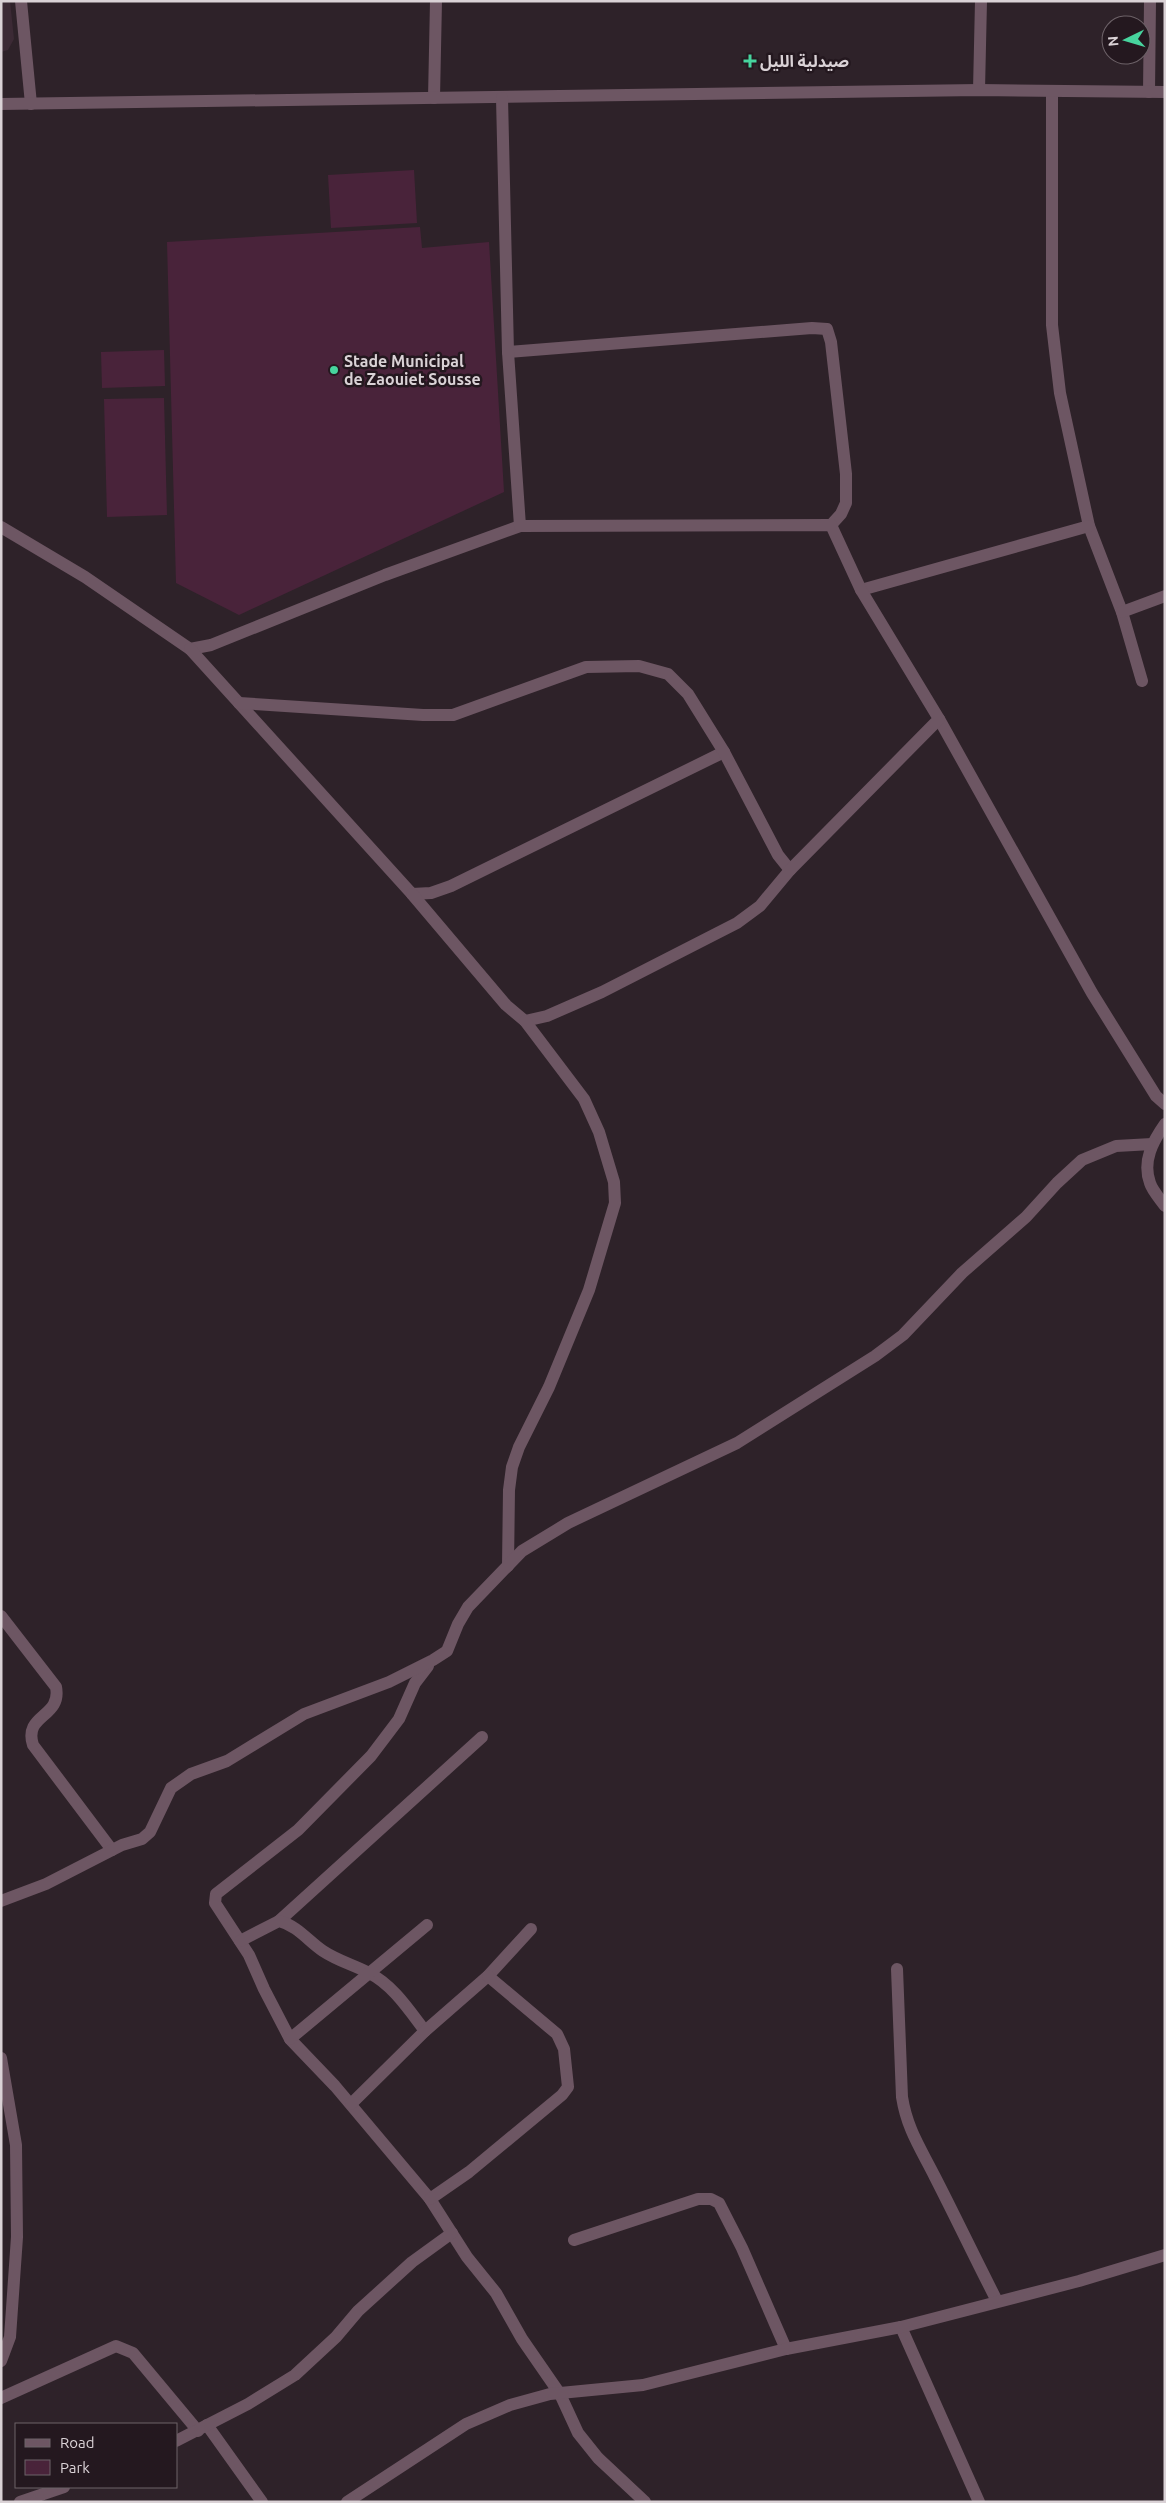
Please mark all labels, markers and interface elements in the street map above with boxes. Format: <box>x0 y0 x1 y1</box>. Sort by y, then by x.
north arrow <box>1101 15 1151 65</box>
text: N <box>1105 35 1121 47</box>
place label: صيدلية الليل <box>760 52 849 71</box>
marker: صيدلية الليل <box>744 55 756 67</box>
place label: Stade Municipal de Zaouiet Sousse <box>344 352 481 388</box>
marker: Stade Municipal de Zaouiet Sousse <box>328 364 340 376</box>
legend <box>15 2423 178 2488</box>
text: Road <box>60 2434 95 2451</box>
text: Park <box>60 2459 90 2476</box>

